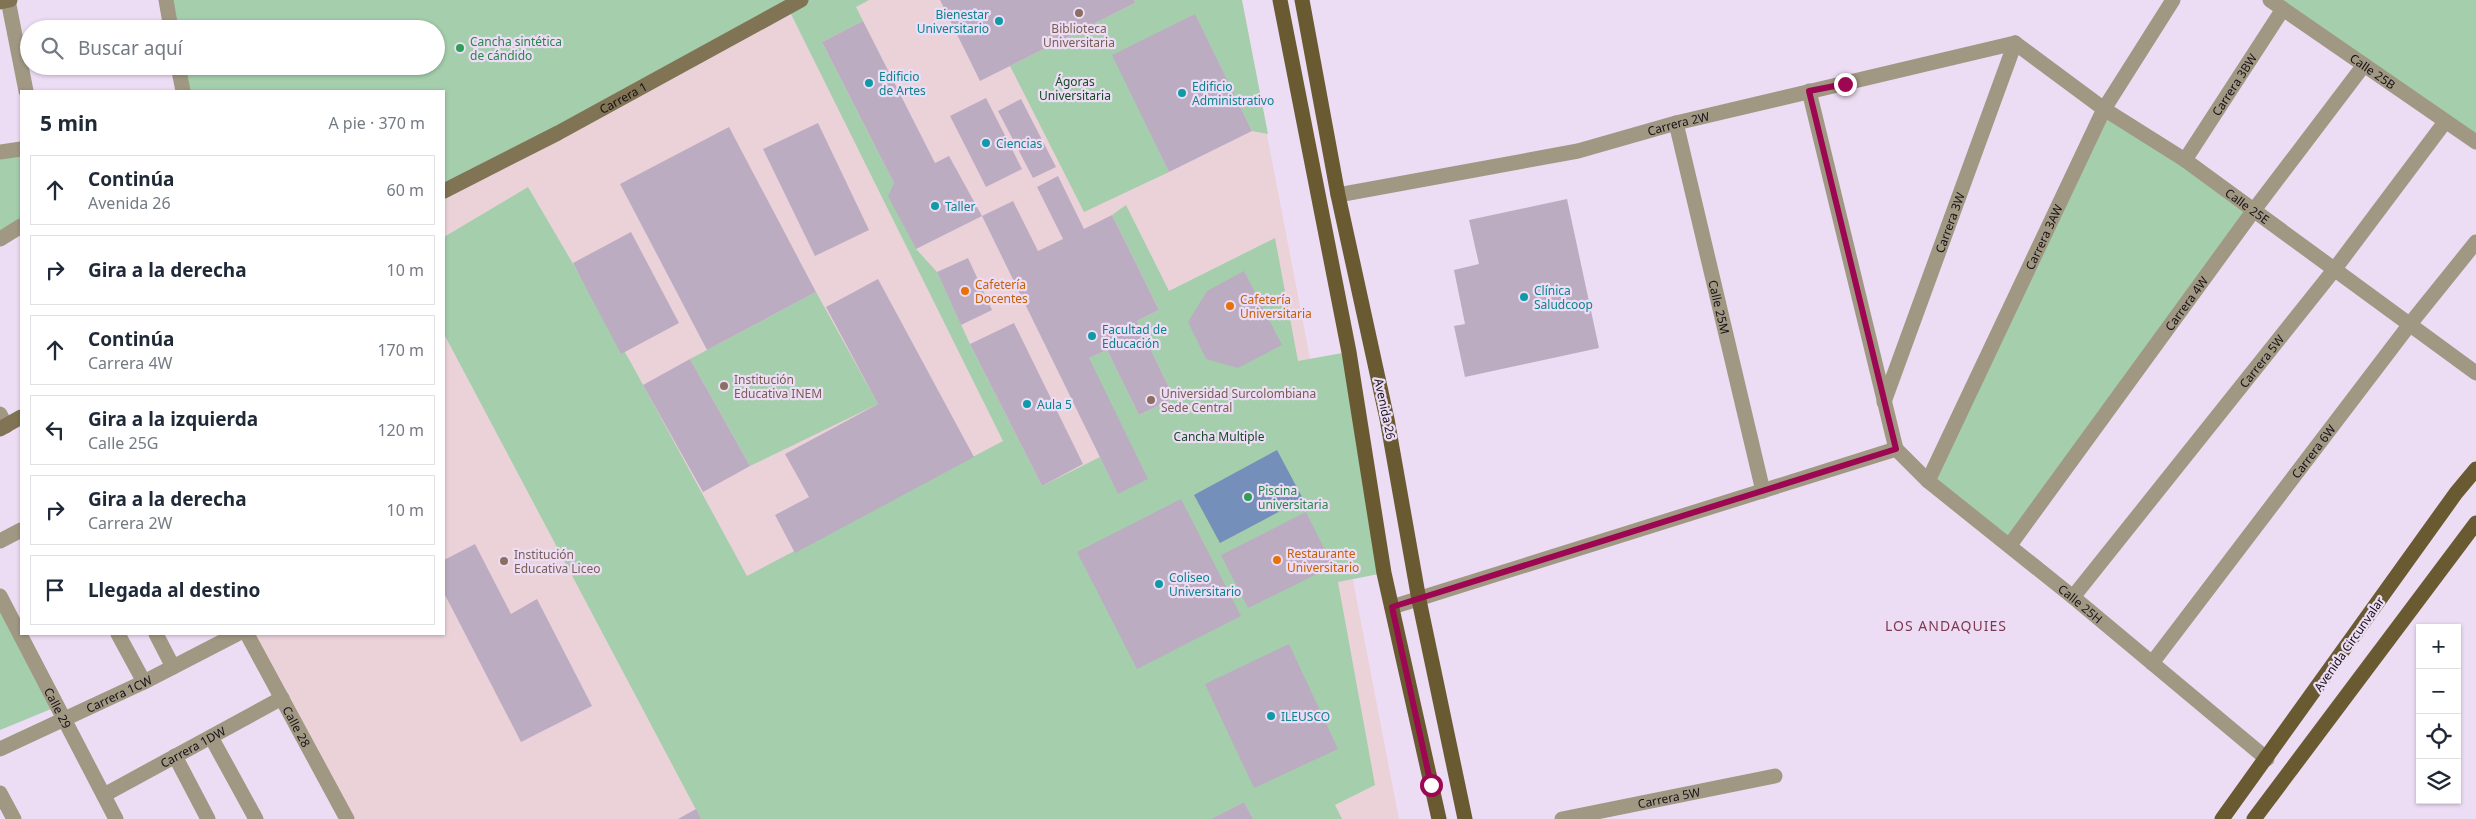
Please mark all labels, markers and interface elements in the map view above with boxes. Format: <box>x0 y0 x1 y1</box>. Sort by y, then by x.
place label: Bienestar Universitario <box>917 6 989 37</box>
marker: Biblioteca Universitaria <box>1073 7 1085 19</box>
marker: Bienestar Universitario <box>993 15 1005 27</box>
search box <box>20 20 445 75</box>
place label: Biblioteca Universitaria <box>1043 20 1115 51</box>
place label: Cancha sintética de cándido <box>470 33 562 64</box>
icon: search <box>38 34 66 62</box>
text: Buscar aquí <box>78 35 183 61</box>
marker: Cancha sintética de cándido <box>454 42 466 54</box>
street label: Calle 25B <box>2347 49 2399 93</box>
street label: Carrera 3BW <box>2207 50 2261 119</box>
place label: Edificio de Artes <box>879 68 926 99</box>
park label: Ágoras Universitaria <box>1039 73 1111 104</box>
route end <box>1834 73 1857 96</box>
street label: Carrera 1 <box>596 77 650 117</box>
marker: Edificio de Artes <box>863 77 875 89</box>
place label: Edificio Administrativo <box>1192 78 1274 109</box>
marker: Edificio Administrativo <box>1176 87 1188 99</box>
street label: Carrera 2W <box>1645 107 1711 139</box>
text: 5 min <box>40 109 98 137</box>
text: A pie · 370 m <box>328 112 425 134</box>
place label: Ciencias <box>996 135 1042 152</box>
marker: Ciencias <box>980 137 992 149</box>
text: Continúa <box>88 166 174 192</box>
icon: ahead <box>41 176 69 204</box>
text: 60 m <box>387 179 424 201</box>
street label: Calle 25E <box>2222 184 2273 228</box>
street label: Carrera 3W <box>1931 190 1968 255</box>
text: Avenida 26 <box>88 192 171 214</box>
place label: Taller <box>945 198 975 215</box>
marker: Taller <box>929 200 941 212</box>
street label: Carrera 3AW <box>2021 201 2066 272</box>
icon: right <box>41 256 69 284</box>
text: Gira a la derecha <box>88 257 247 283</box>
text: 10 m <box>387 259 424 281</box>
street label: Carrera 4W <box>2160 273 2212 334</box>
place label: Cafetería Docentes <box>975 276 1028 307</box>
street label: Calle 25M <box>1705 278 1734 336</box>
place label: Clínica Saludcoop <box>1534 282 1593 313</box>
marker: Cafetería Docentes <box>959 285 971 297</box>
place label: Cafetería Universitaria <box>1240 291 1312 322</box>
marker: Clínica Saludcoop <box>1518 291 1530 303</box>
marker: Cafetería Universitaria <box>1224 300 1236 312</box>
place label: Facultad de Educación <box>1102 321 1167 352</box>
text: Continúa <box>88 326 174 352</box>
marker: Facultad de Educación <box>1086 330 1098 342</box>
street label: Carrera 5W <box>2235 331 2288 391</box>
icon: ahead <box>41 336 69 364</box>
text: 170 m <box>377 339 424 361</box>
text: Carrera 4W <box>88 352 172 374</box>
place label: Institución Educativa INEM <box>734 371 822 402</box>
street label: Avenida 26 <box>1370 377 1400 441</box>
marker: Institución Educativa INEM <box>718 380 730 392</box>
place label: Universidad Surcolombiana Sede Central <box>1161 385 1316 416</box>
marker: Universidad Surcolombiana Sede Central <box>1145 394 1157 406</box>
place label: Aula 5 <box>1037 396 1072 413</box>
marker: Aula 5 <box>1021 398 1033 410</box>
text: Gira a la izquierda <box>88 406 258 432</box>
icon: left <box>41 416 69 444</box>
text: 120 m <box>377 419 424 441</box>
street label: Carrera 6W <box>2287 421 2339 482</box>
park label: Cancha Multiple <box>1174 428 1265 445</box>
text: Calle 25G <box>88 432 158 454</box>
place label: Piscina universitaria <box>1258 482 1328 513</box>
text: Gira a la derecha <box>88 486 247 512</box>
marker: Piscina universitaria <box>1242 491 1254 503</box>
icon: right <box>41 496 69 524</box>
text: 10 m <box>387 499 424 521</box>
text: Carrera 2W <box>88 512 172 534</box>
place label: Restaurante Universitario <box>1287 545 1359 576</box>
place label: Institución Educativa Liceo <box>514 546 601 577</box>
marker: Restaurante Universitario <box>1271 554 1283 566</box>
marker: Institución Educativa Liceo <box>498 555 510 567</box>
place label: Coliseo Universitario <box>1169 569 1241 600</box>
icon: arrive <box>41 576 69 604</box>
text: Llegada al destino <box>88 577 260 603</box>
marker: Coliseo Universitario <box>1153 578 1165 590</box>
street label: Calle 25H <box>2055 580 2107 627</box>
street label: Avenida Circunvalar <box>2310 593 2388 695</box>
district label: LOS ANDAQUIES <box>1885 616 2007 635</box>
map controls <box>2416 624 2461 804</box>
button: + <box>2416 624 2461 669</box>
button: − <box>2416 669 2461 714</box>
street label: Carrera 1CW <box>83 671 155 716</box>
street label: Calle 29 <box>40 684 76 731</box>
street label: Calle 28 <box>279 703 315 750</box>
place label: ILEUSCO <box>1281 708 1330 725</box>
marker: ILEUSCO <box>1265 710 1277 722</box>
button: locate <box>2416 714 2461 759</box>
street label: Carrera 1DW <box>157 722 228 771</box>
button: layers <box>2416 759 2461 804</box>
route start <box>1420 774 1443 797</box>
street label: Carrera 5W <box>1636 783 1702 812</box>

